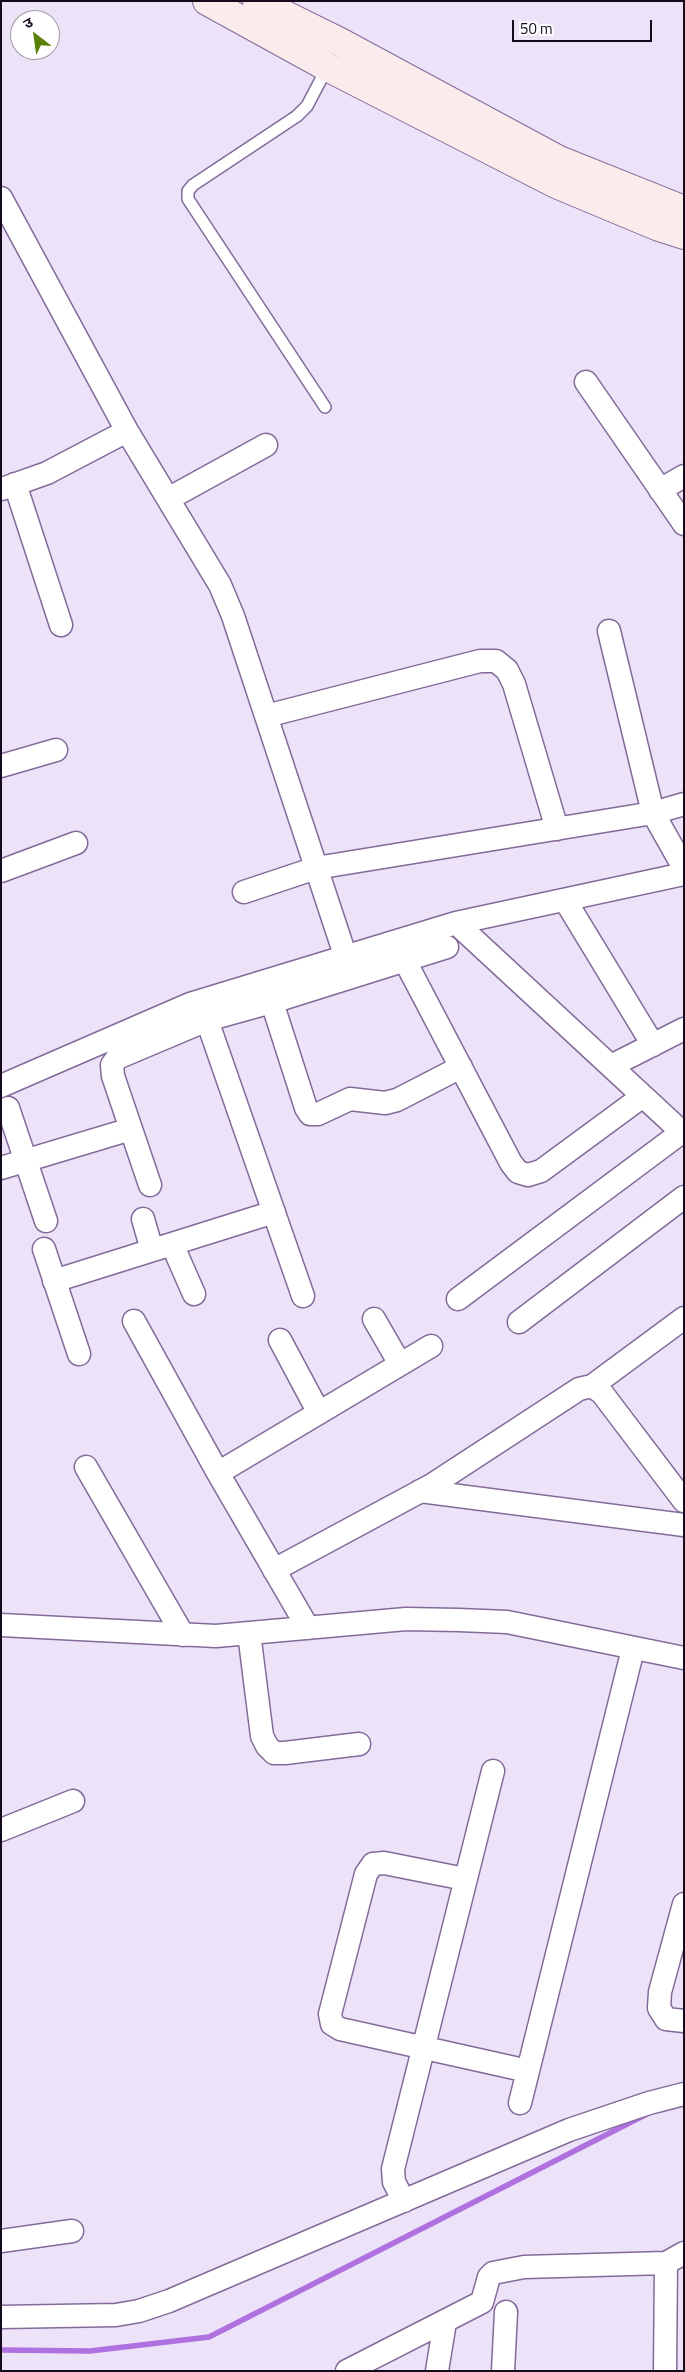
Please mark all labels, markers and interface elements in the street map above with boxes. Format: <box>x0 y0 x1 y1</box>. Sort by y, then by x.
north arrow <box>10 10 60 60</box>
scale bar <box>515 10 655 42</box>
text: उ <box>19 11 37 34</box>
text: 50 m <box>520 17 553 40</box>

